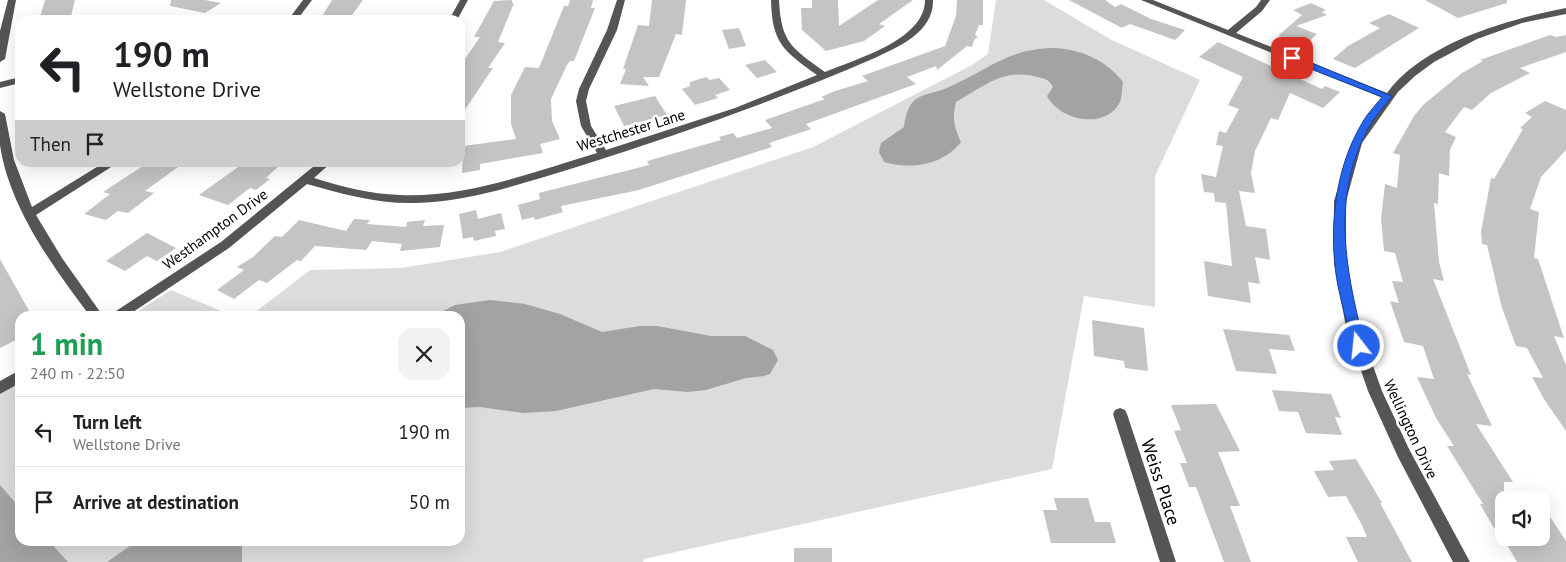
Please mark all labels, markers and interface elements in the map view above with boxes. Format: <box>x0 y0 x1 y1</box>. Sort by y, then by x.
text: 190 m <box>113 31 210 77</box>
icon: left <box>30 35 95 100</box>
pin <box>1271 37 1313 79</box>
icon: arrive <box>1278 44 1306 72</box>
text: Wellstone Drive <box>113 75 261 103</box>
street label: Westchester Lane <box>575 105 687 155</box>
icon: arrive <box>81 130 109 158</box>
text: Then <box>30 132 71 156</box>
street label: Westhampton Drive <box>159 184 271 274</box>
position arrow <box>1332 319 1384 371</box>
text: 1 min <box>30 324 103 363</box>
button: close <box>398 328 450 380</box>
text: 240 m · 22:50 <box>30 363 125 383</box>
street label: Wellington Drive <box>1380 376 1442 482</box>
text: Turn left <box>73 410 142 434</box>
icon: left <box>30 418 58 446</box>
text: 190 m <box>398 420 450 444</box>
text: Wellstone Drive <box>73 434 181 454</box>
street label: Weiss Place <box>1136 436 1186 528</box>
icon: arrive <box>30 488 58 516</box>
text: Arrive at destination <box>73 490 239 514</box>
text: 50 m <box>409 490 450 514</box>
map controls <box>1495 491 1550 546</box>
button: sound <box>1495 491 1550 546</box>

